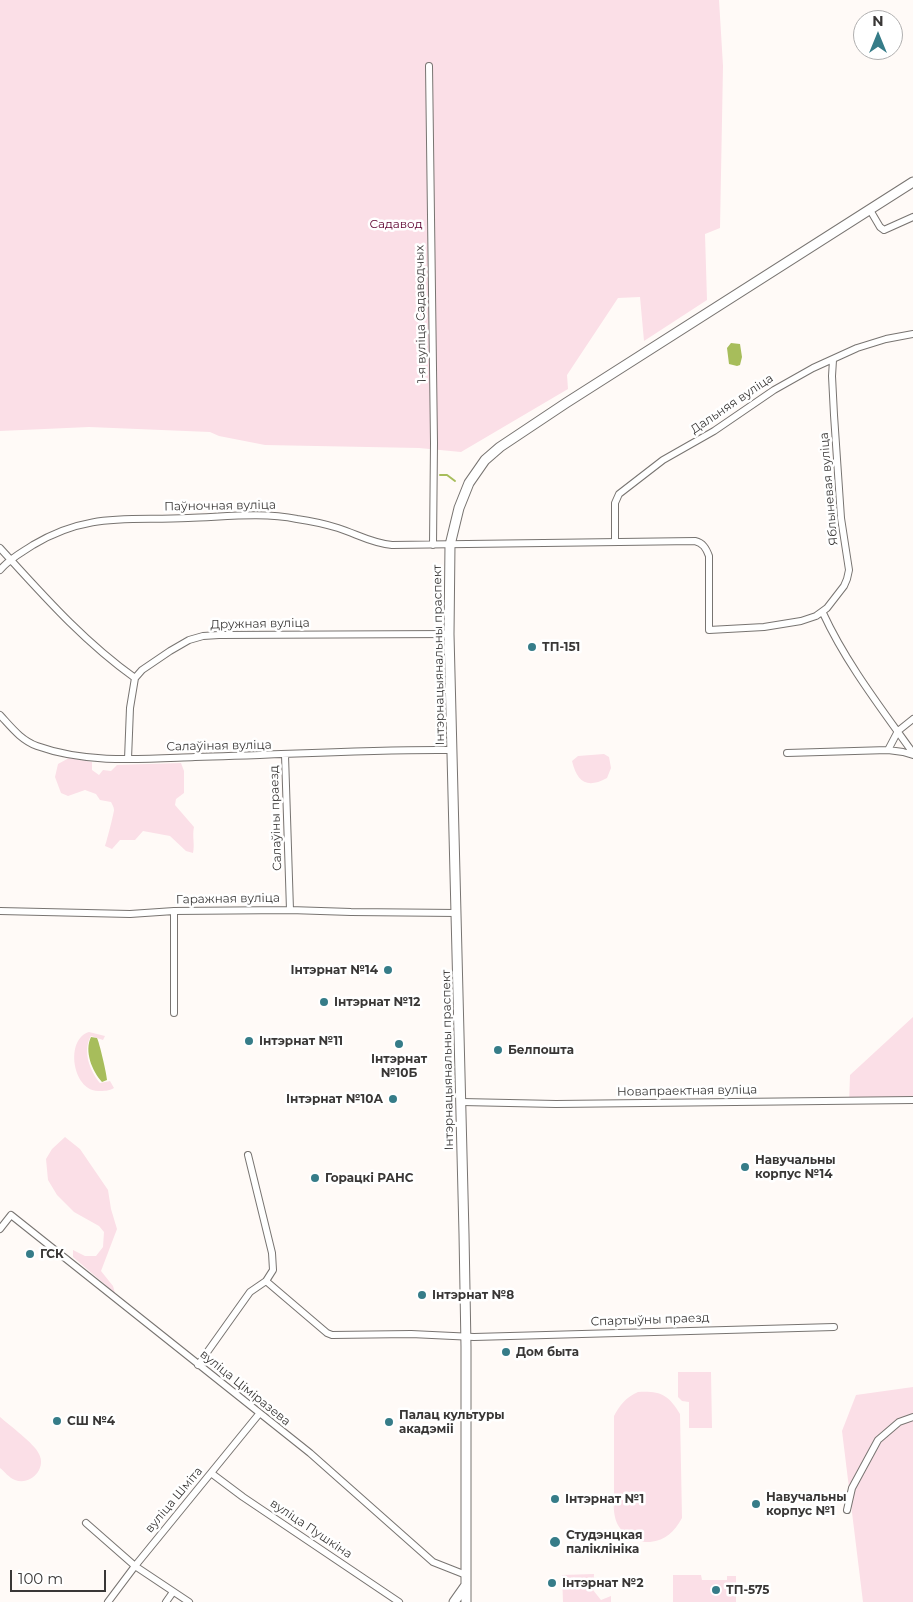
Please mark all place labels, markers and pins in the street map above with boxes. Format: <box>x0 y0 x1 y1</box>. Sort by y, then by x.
place label: ТП-151 <box>542 640 580 654</box>
marker: ТП-151 <box>526 641 538 653</box>
place label: Інтэрнат №14 <box>291 963 378 977</box>
marker: Інтэрнат №14 <box>382 964 394 976</box>
place label: Інтэрнат №12 <box>334 995 420 1009</box>
marker: Інтэрнат №12 <box>318 996 330 1008</box>
place label: Інтэрнат №11 <box>259 1034 343 1048</box>
marker: Інтэрнат №11 <box>243 1035 255 1047</box>
marker: Інтэрнат №10Б <box>393 1038 405 1050</box>
place label: Белпошта <box>508 1043 574 1057</box>
marker: Белпошта <box>492 1044 504 1056</box>
place label: Інтэрнат №10Б <box>371 1052 427 1080</box>
place label: Інтэрнат №10А <box>286 1092 383 1106</box>
marker: Інтэрнат №10А <box>387 1093 399 1105</box>
place label: Навучальны корпус №14 <box>755 1153 836 1181</box>
marker: Навучальны корпус №14 <box>739 1161 751 1173</box>
place label: Горацкі РАНС <box>325 1171 414 1185</box>
marker: Горацкі РАНС <box>309 1172 321 1184</box>
place label: ГСК <box>40 1247 64 1261</box>
marker: ГСК <box>24 1248 36 1260</box>
place label: Інтэрнат №8 <box>432 1288 514 1302</box>
marker: Інтэрнат №8 <box>416 1289 428 1301</box>
place label: Дом быта <box>516 1345 579 1359</box>
marker: Дом быта <box>500 1346 512 1358</box>
place label: Палац культуры акадэміі <box>399 1408 505 1436</box>
place label: СШ №4 <box>67 1414 115 1428</box>
marker: СШ №4 <box>51 1415 63 1427</box>
marker: Палац культуры акадэміі <box>383 1416 395 1428</box>
place label: Навучальны корпус №1 <box>766 1490 847 1518</box>
place label: Інтэрнат №1 <box>565 1492 644 1506</box>
marker: Інтэрнат №1 <box>549 1493 561 1505</box>
marker: Навучальны корпус №1 <box>750 1498 762 1510</box>
place label: Студэнцкая паліклініка <box>566 1528 643 1556</box>
marker: Студэнцкая паліклініка <box>548 1535 562 1549</box>
place label: Інтэрнат №2 <box>562 1576 643 1590</box>
marker: Інтэрнат №2 <box>546 1577 558 1589</box>
place label: ТП-575 <box>726 1583 769 1597</box>
marker: ТП-575 <box>710 1584 722 1596</box>

